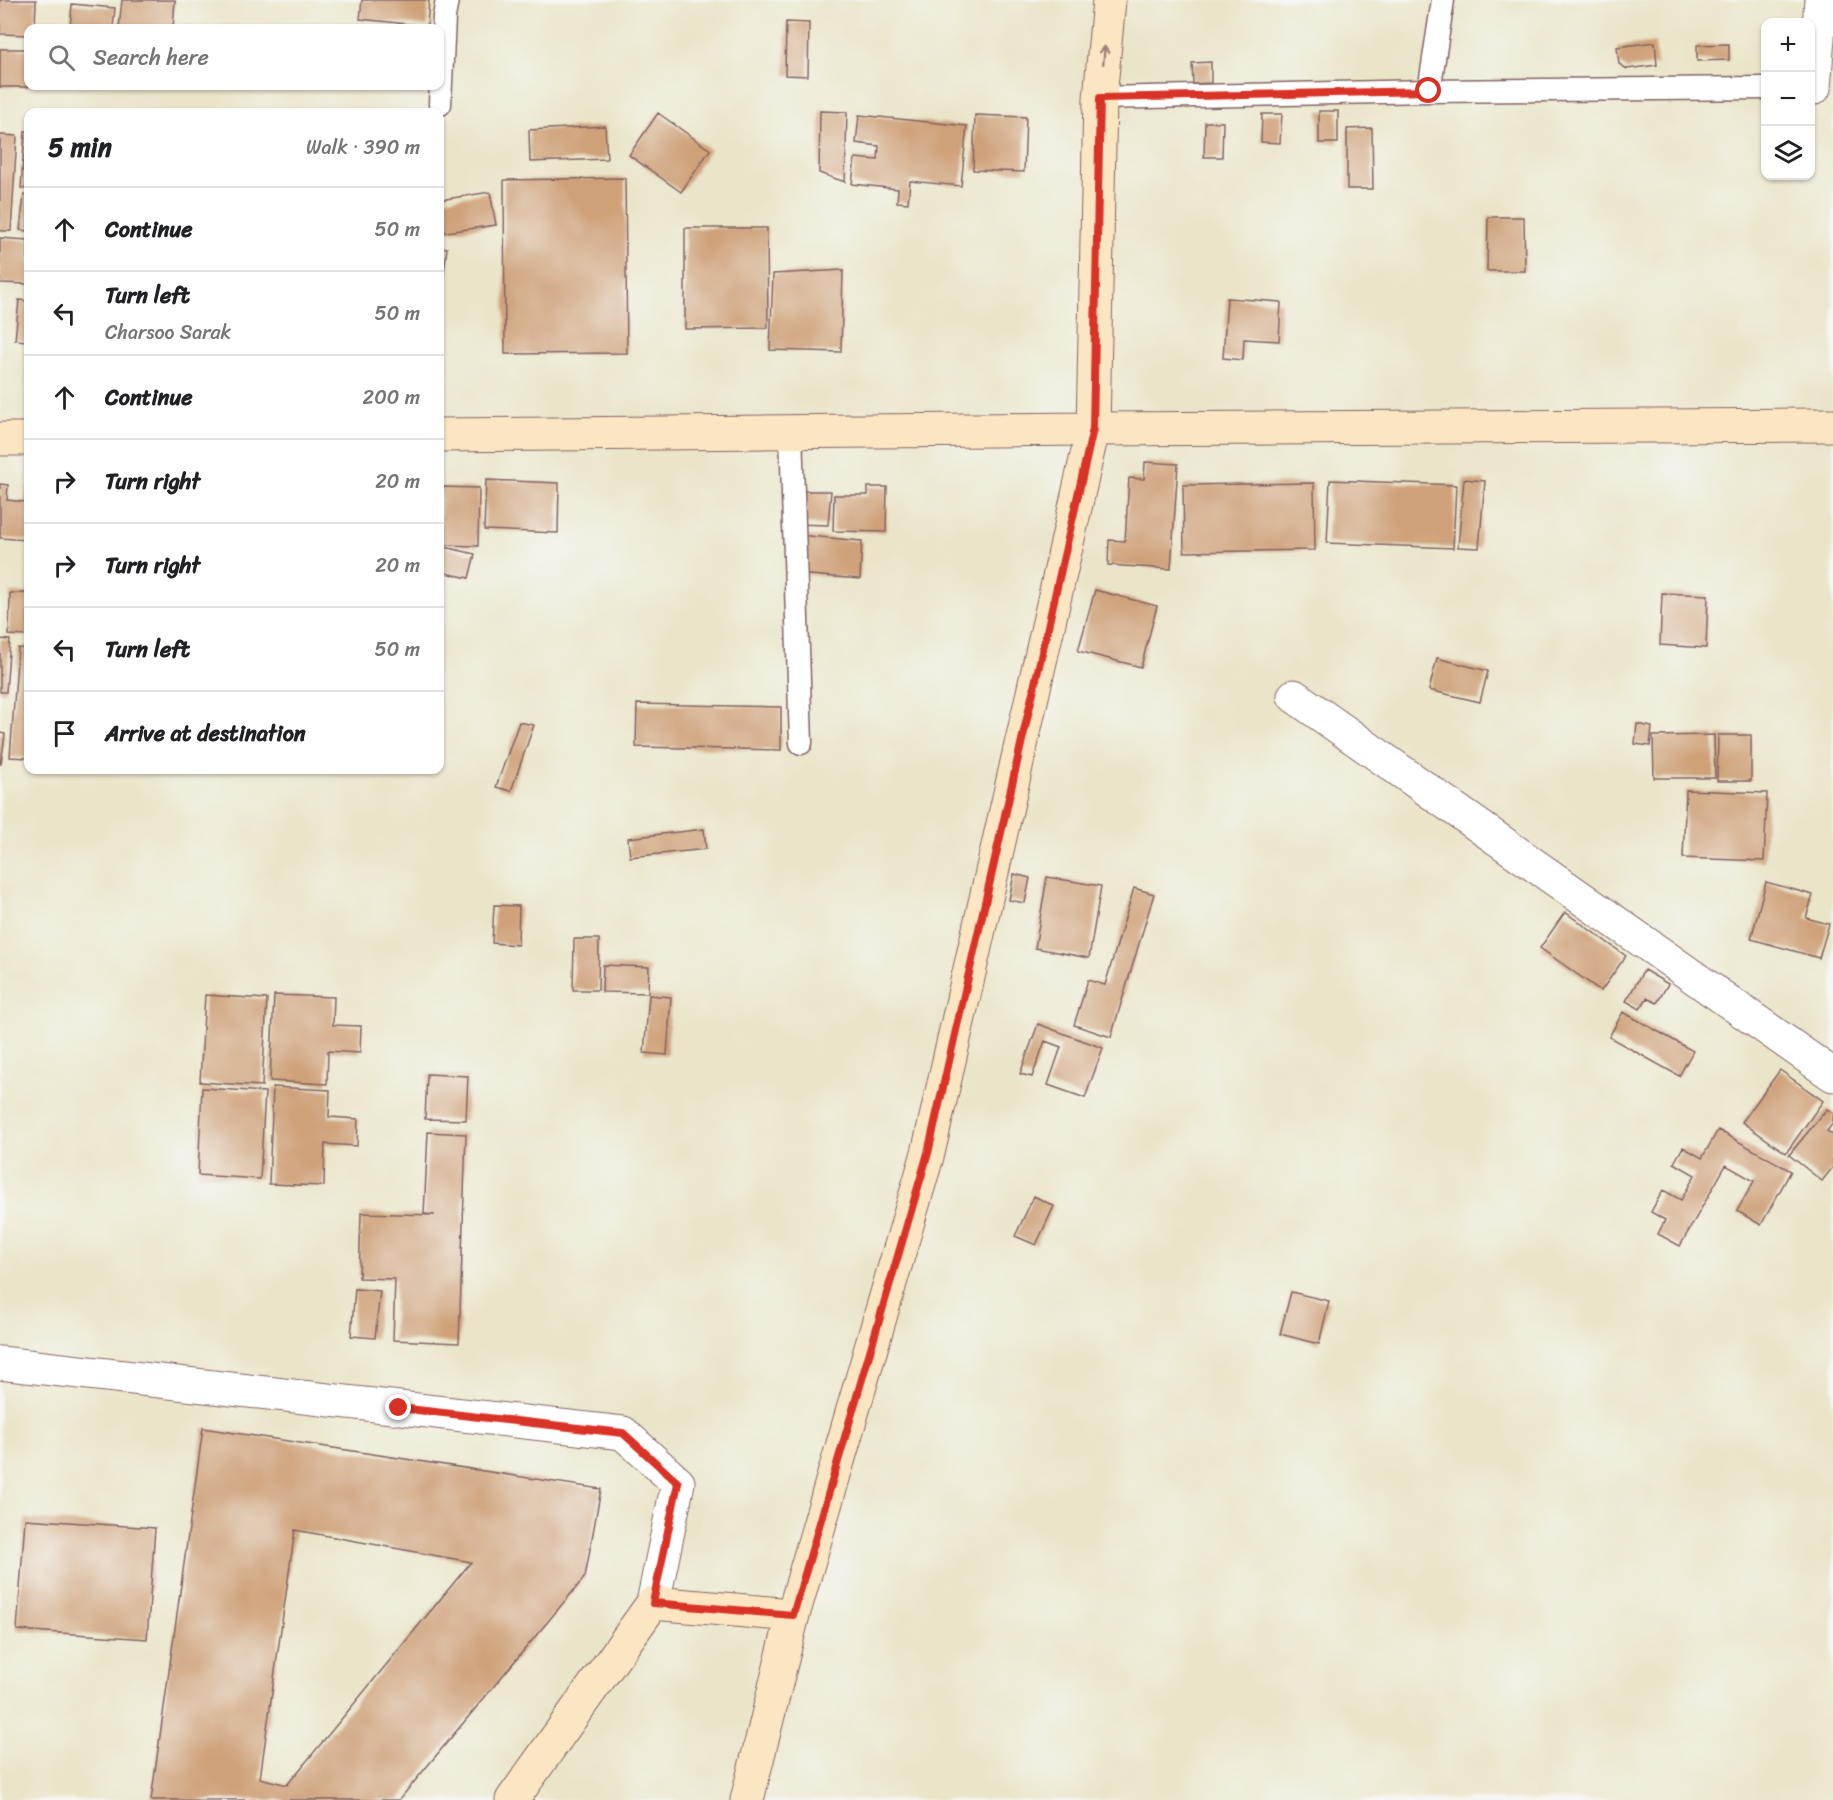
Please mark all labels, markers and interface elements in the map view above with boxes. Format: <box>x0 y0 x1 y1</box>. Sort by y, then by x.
map controls <box>1761 18 1815 180</box>
button: + <box>1761 18 1815 72</box>
search box <box>24 24 444 90</box>
text: Search here <box>93 38 209 77</box>
icon: search <box>45 41 78 74</box>
one-way arrow <box>1099 46 1110 66</box>
button: − <box>1761 72 1815 126</box>
route start <box>1415 77 1441 103</box>
text: 5 min <box>48 124 112 170</box>
button: layers <box>1761 126 1815 180</box>
text: Walk · 390 m <box>306 130 420 165</box>
text: Continue <box>105 210 193 249</box>
text: 50 m <box>375 212 420 247</box>
icon: ahead <box>48 213 81 246</box>
text: Turn left <box>105 276 190 315</box>
text: 50 m <box>375 296 420 331</box>
icon: left <box>48 297 81 330</box>
text: Charsoo Sarak <box>105 315 231 350</box>
text: Continue <box>105 378 193 417</box>
text: 200 m <box>363 380 420 415</box>
icon: ahead <box>48 381 81 414</box>
text: Turn right <box>105 462 200 501</box>
text: 20 m <box>375 464 420 499</box>
icon: right <box>48 465 81 498</box>
text: Turn right <box>105 546 200 585</box>
text: 20 m <box>375 548 420 583</box>
icon: right <box>48 549 81 582</box>
text: Turn left <box>105 630 190 669</box>
text: 50 m <box>375 632 420 667</box>
icon: left <box>48 633 81 666</box>
text: Arrive at destination <box>105 714 306 753</box>
icon: arrive <box>48 717 81 750</box>
route end <box>385 1394 411 1420</box>

